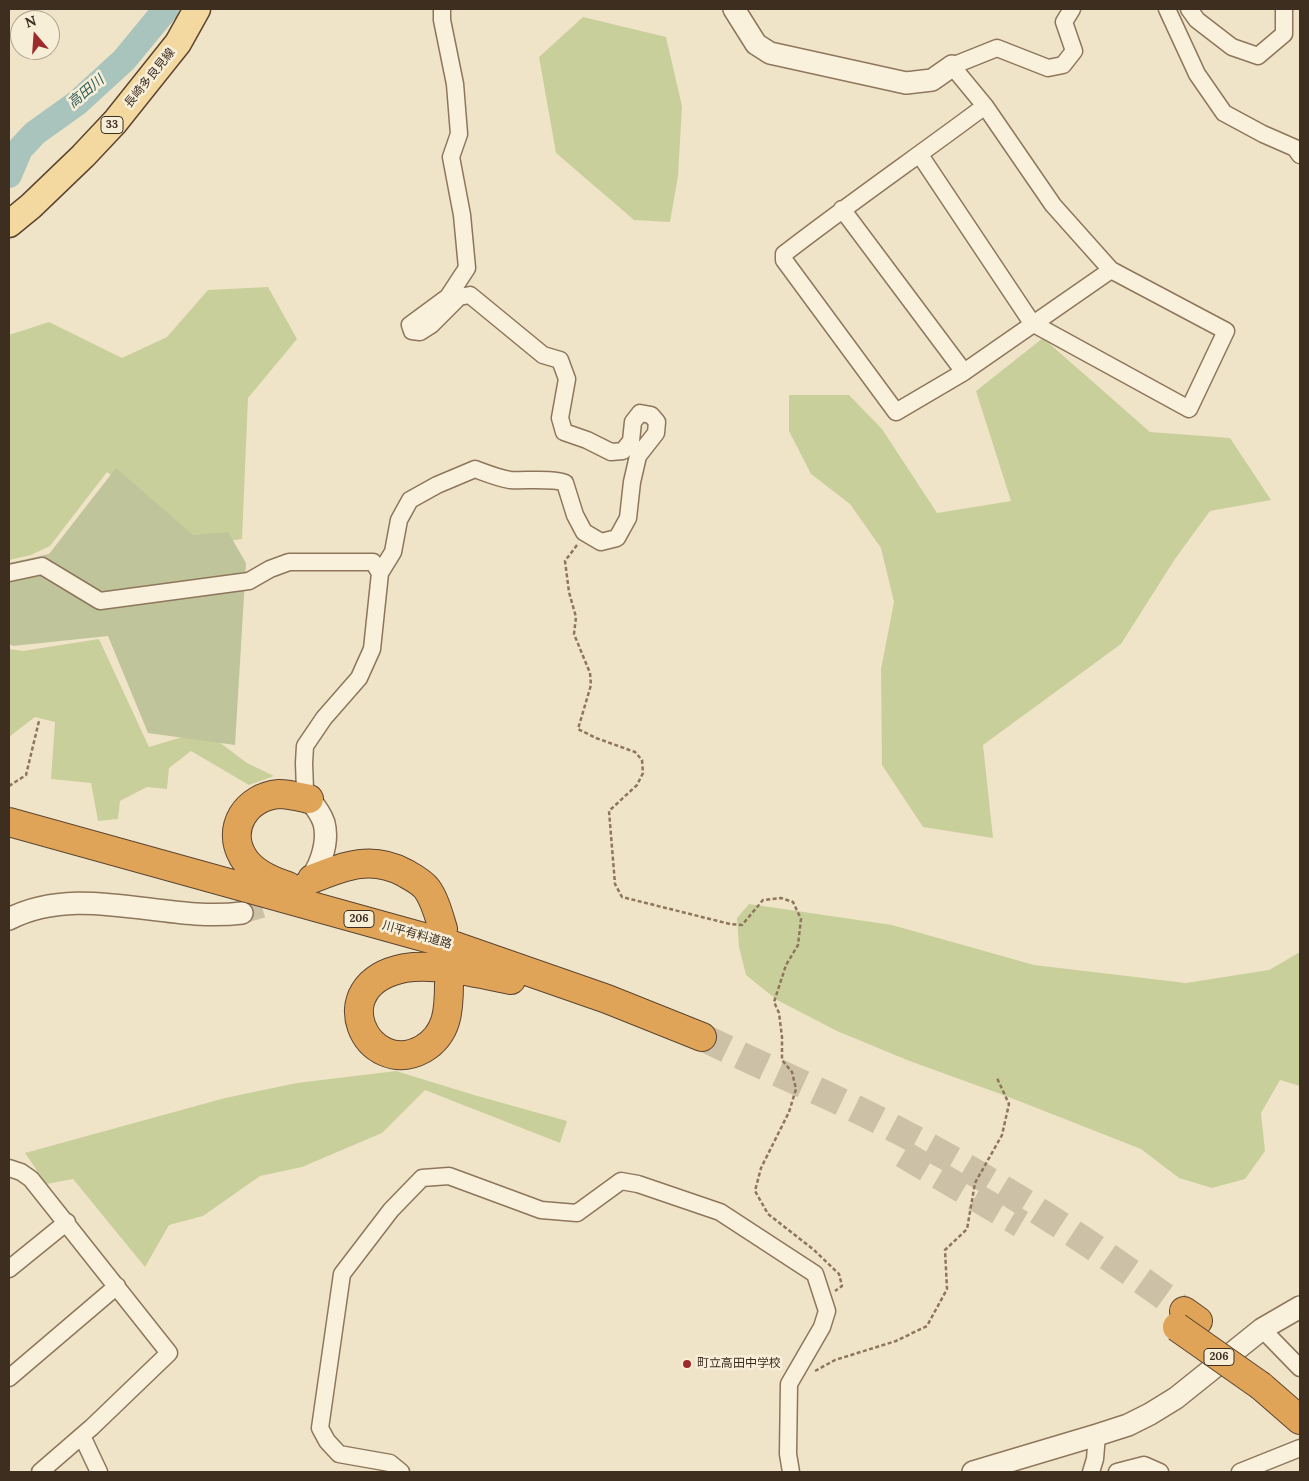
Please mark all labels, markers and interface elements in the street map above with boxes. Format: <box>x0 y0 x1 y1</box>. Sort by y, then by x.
north arrow <box>10 10 60 60</box>
text: N <box>23 11 39 32</box>
street label: 長崎多良見線 <box>122 45 178 111</box>
water label: 高田川 <box>65 72 107 112</box>
road number: 33 <box>101 116 123 134</box>
road number: 206 <box>344 911 374 928</box>
street label: 川平有料道路 <box>380 918 454 952</box>
road number: 206 <box>1204 1348 1234 1365</box>
place label: 町立高田中学校 <box>697 1357 781 1371</box>
marker: 町立高田中学校 <box>681 1358 693 1370</box>

